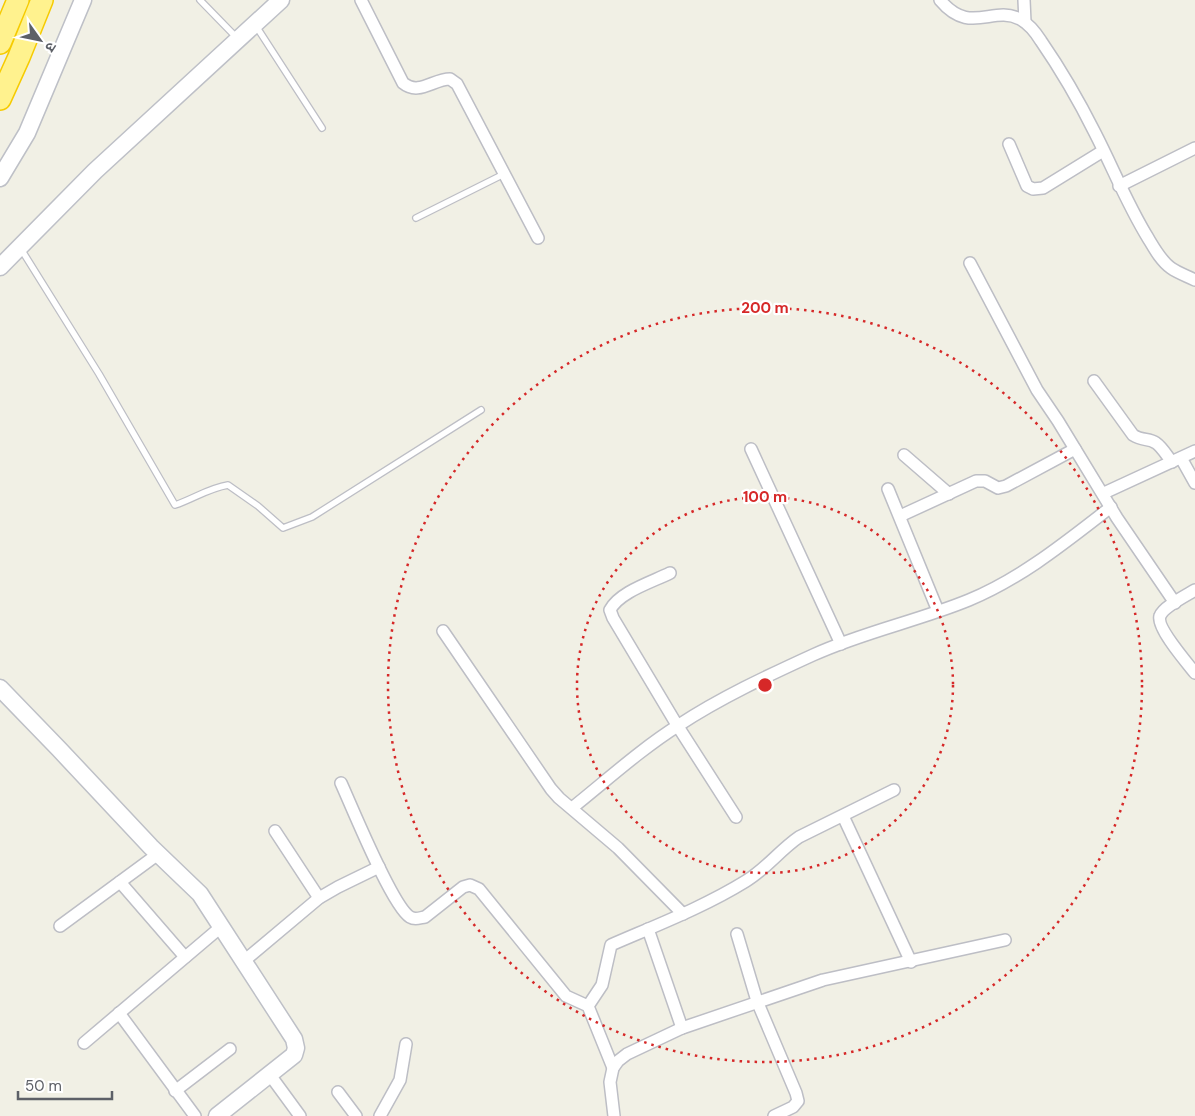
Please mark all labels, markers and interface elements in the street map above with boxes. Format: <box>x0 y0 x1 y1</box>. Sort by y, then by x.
north arrow <box>15 15 65 65</box>
text: उ <box>41 39 61 56</box>
text: 200 m <box>741 298 789 318</box>
text: 100 m <box>743 487 787 507</box>
centre of rings <box>756 676 774 694</box>
scale bar <box>18 1068 111 1100</box>
text: 50 m <box>25 1076 62 1096</box>

